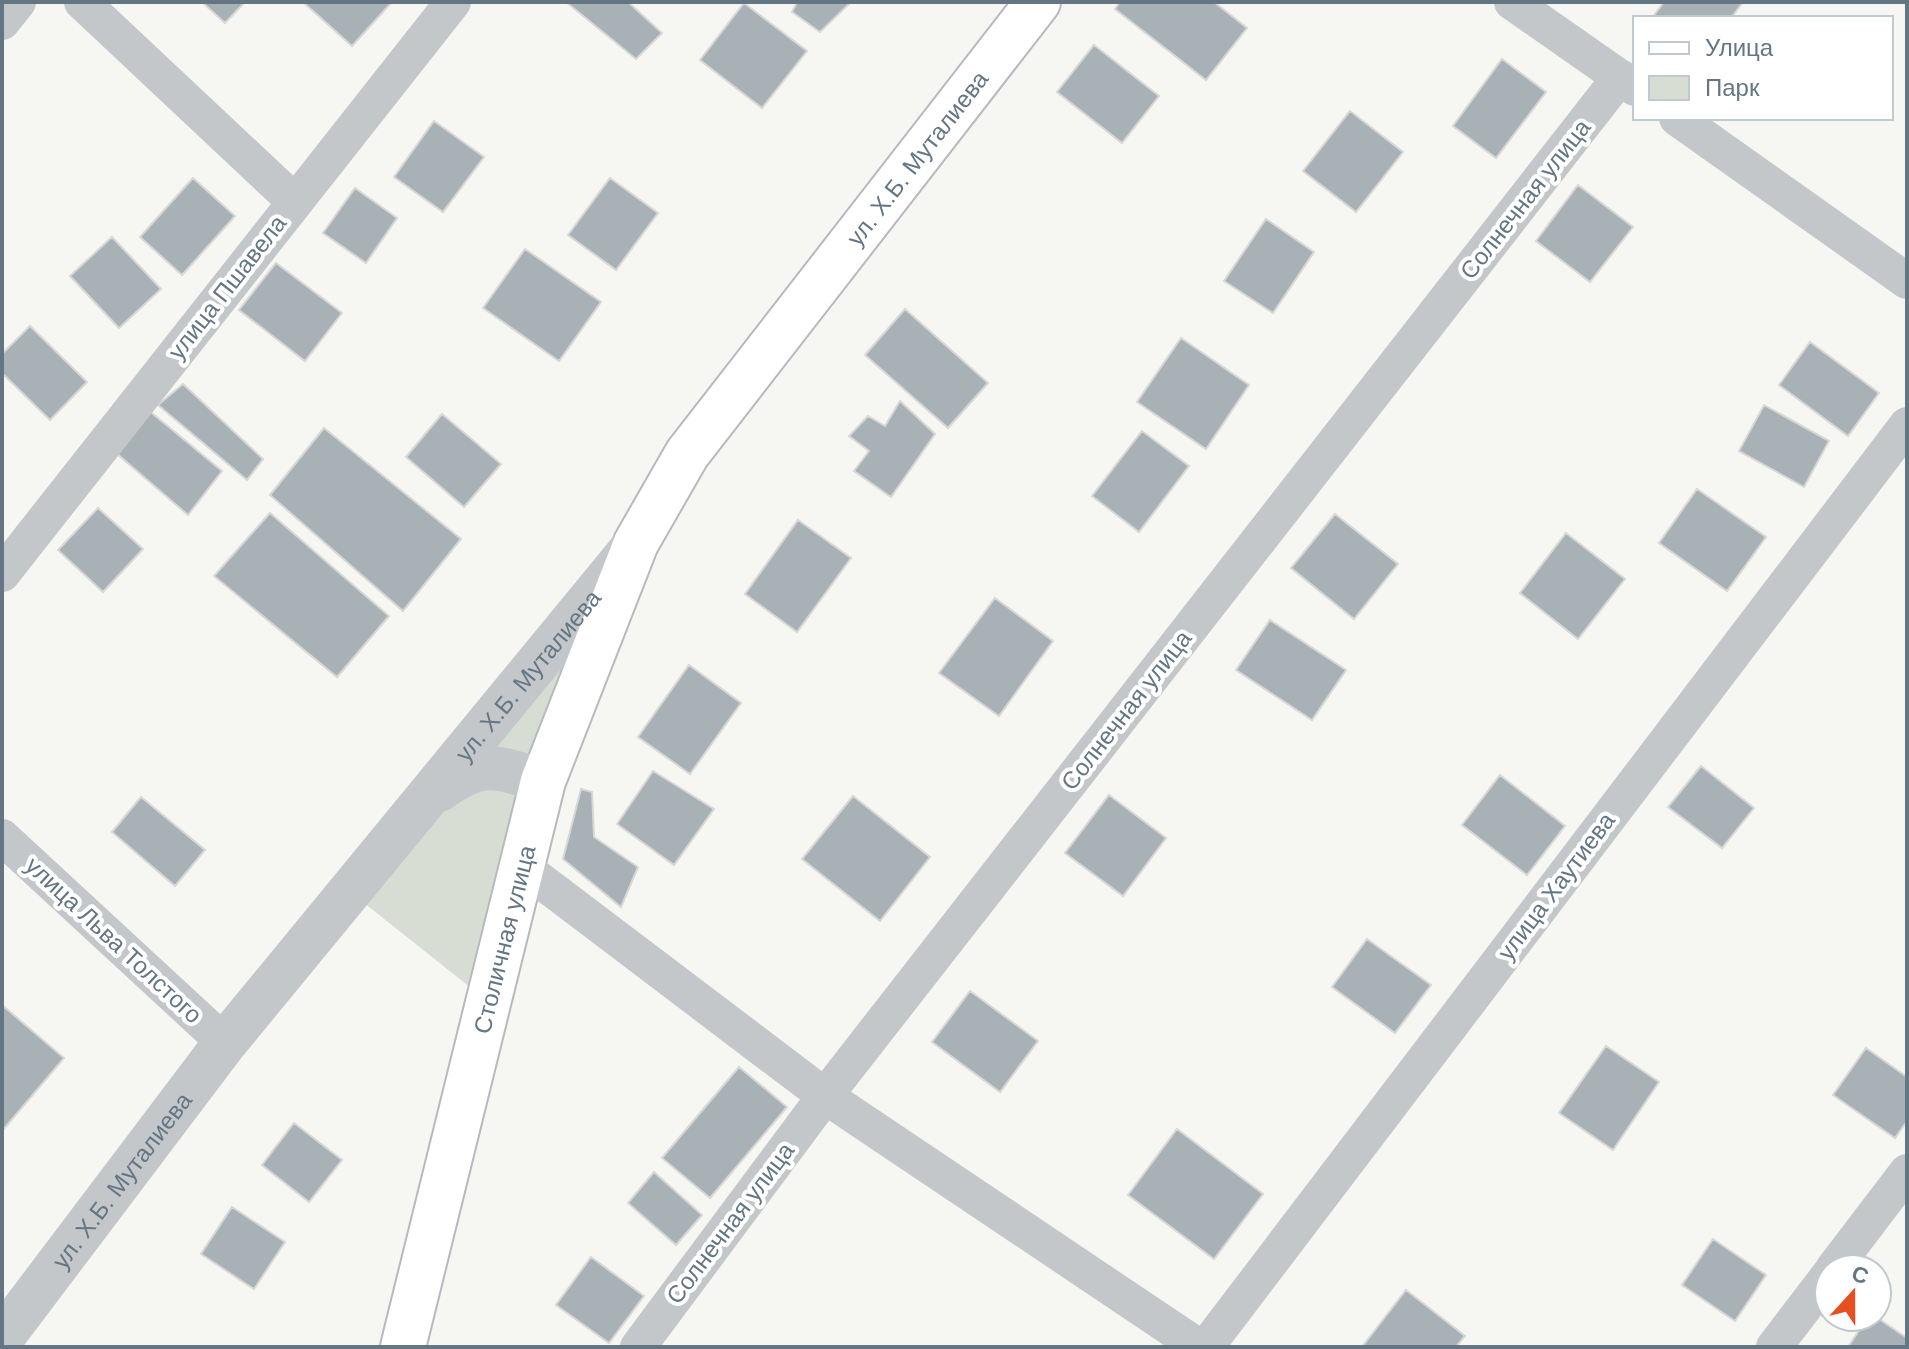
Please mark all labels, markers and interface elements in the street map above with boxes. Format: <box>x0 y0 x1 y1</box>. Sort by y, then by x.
legend <box>1633 16 1893 120</box>
text: Улица <box>1705 34 1774 61</box>
street label: ул. Х.Б. Муталиева <box>841 65 993 251</box>
text: Парк <box>1705 74 1760 101</box>
street label: Солнечная улица <box>1454 113 1596 284</box>
street label: улица Пшавела <box>163 209 292 364</box>
street label: ул. Х.Б. Муталиева <box>449 584 606 766</box>
street label: Солнечная улица <box>1055 624 1197 795</box>
street label: улица Хаутиева <box>1492 807 1621 965</box>
street label: Столичная улица <box>468 842 540 1036</box>
street label: улица Льва Толстого <box>20 851 208 1029</box>
street label: ул. Х.Б. Муталиева <box>46 1086 197 1273</box>
street label: Солнечная улица <box>661 1137 800 1309</box>
north arrow <box>1813 1253 1893 1333</box>
text: С <box>1848 1260 1872 1289</box>

